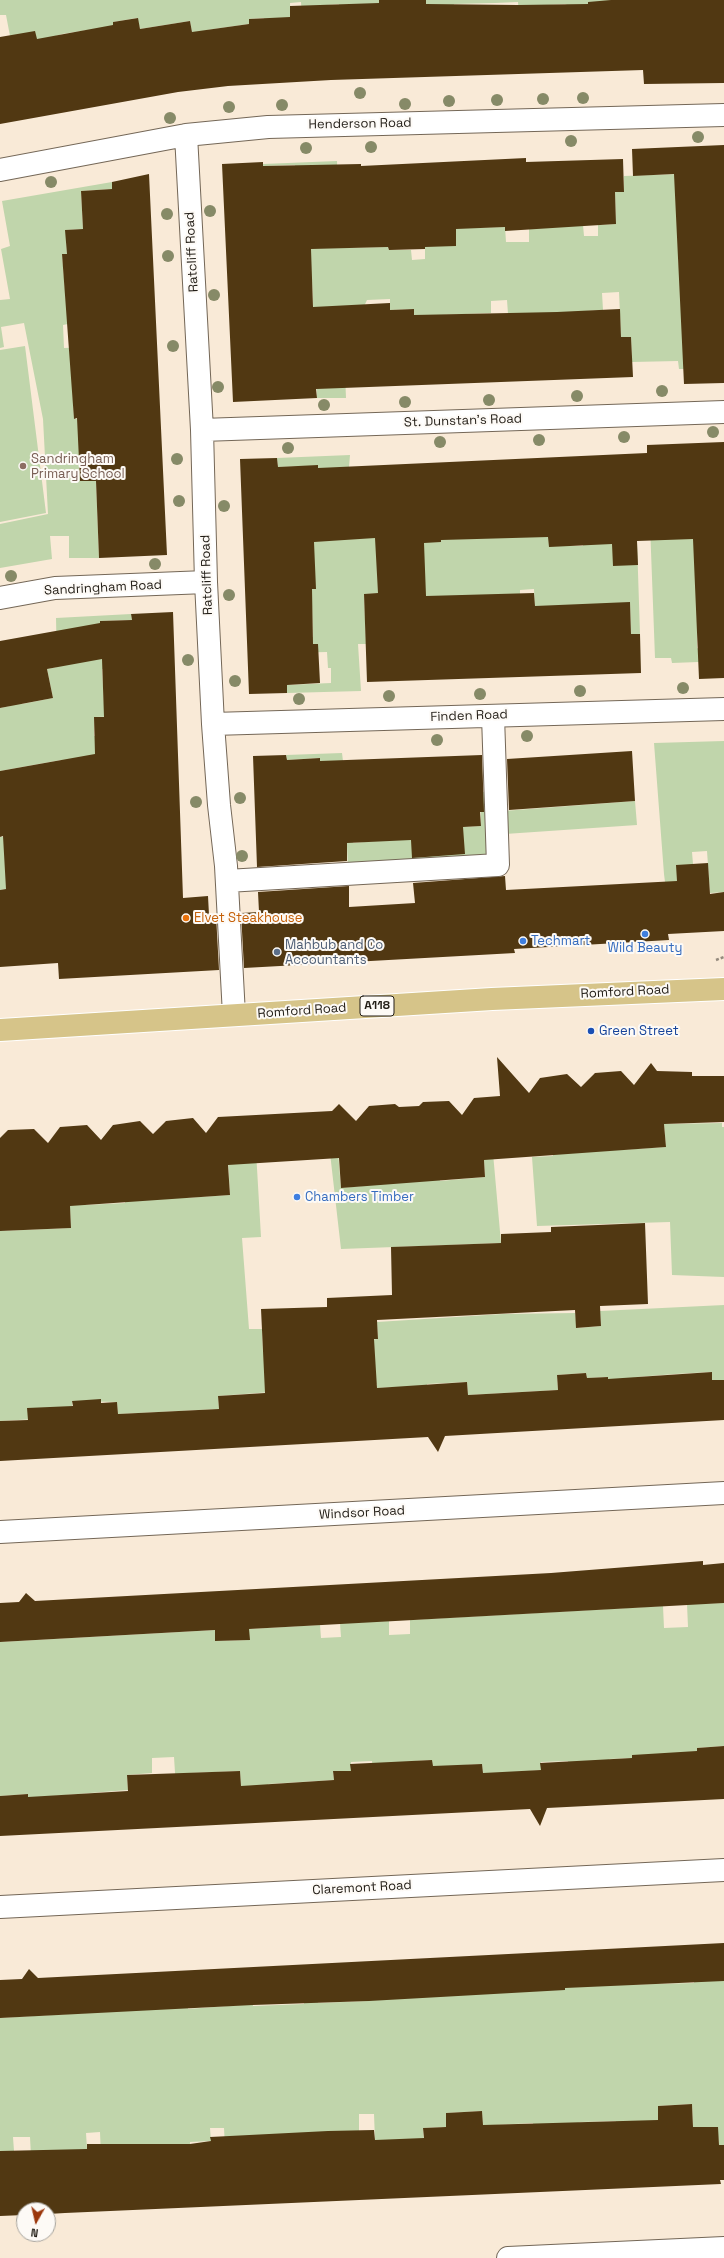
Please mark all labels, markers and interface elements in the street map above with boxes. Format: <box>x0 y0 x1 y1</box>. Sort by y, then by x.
street label: Henderson Road <box>308 115 412 133</box>
street label: Ratcliff Road <box>182 211 202 293</box>
street label: St. Dunstan's Road <box>404 411 522 431</box>
place label: Sandringham Primary School <box>31 451 125 482</box>
marker: Sandringham Primary School <box>18 461 28 471</box>
street label: Ratcliff Road <box>198 535 216 615</box>
street label: Sandringham Road <box>44 577 162 599</box>
street label: Finden Road <box>430 707 508 725</box>
place label: Elvet Steakhouse <box>194 910 302 926</box>
marker: Elvet Steakhouse <box>181 913 191 923</box>
marker: Wild Beauty <box>640 929 650 939</box>
place label: Techmart <box>531 933 590 949</box>
marker: Techmart <box>518 936 528 946</box>
place label: Mahbub and Co Accountants <box>285 937 383 968</box>
place label: Wild Beauty <box>608 940 682 956</box>
marker: Mahbub and Co Accountants <box>272 947 282 957</box>
street label: Romford Road <box>580 982 670 1002</box>
road number: A118 <box>360 996 394 1016</box>
street label: Romford Road <box>257 1000 347 1022</box>
place label: Green Street <box>599 1023 679 1039</box>
marker: Green Street <box>586 1026 596 1036</box>
place label: Chambers Timber <box>305 1189 414 1205</box>
marker: Chambers Timber <box>292 1192 302 1202</box>
street label: Windsor Road <box>319 1503 405 1523</box>
street label: Claremont Road <box>312 1878 412 1898</box>
north arrow <box>16 2202 56 2242</box>
text: N <box>30 2225 39 2240</box>

